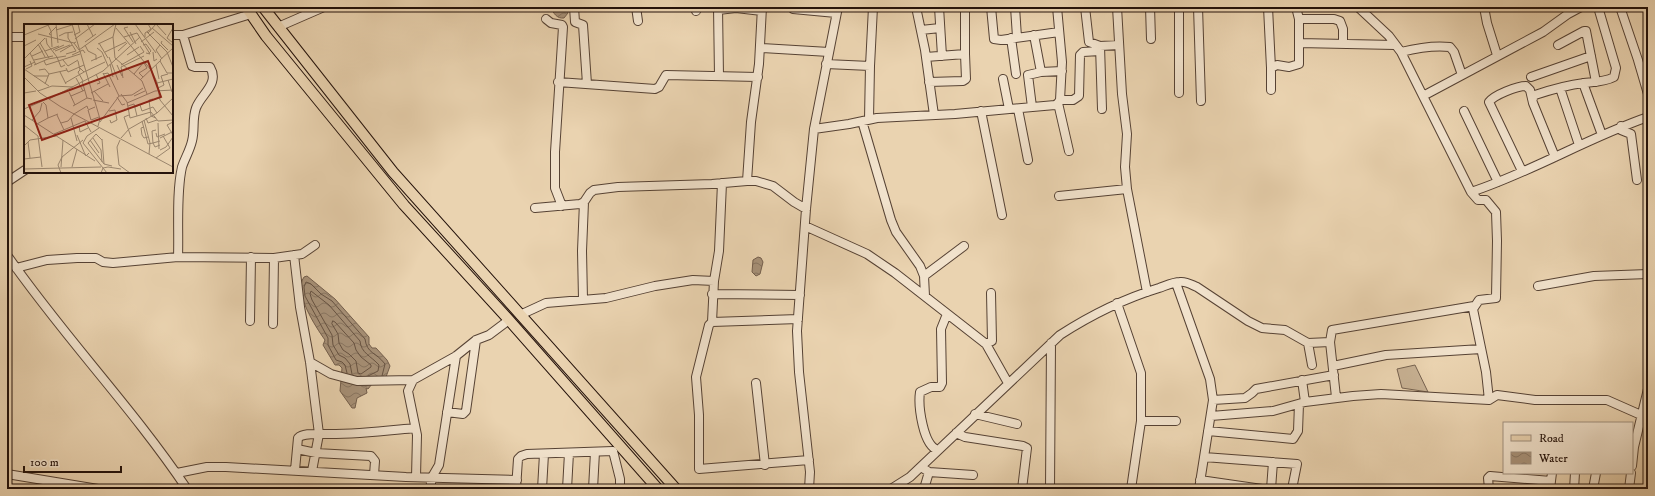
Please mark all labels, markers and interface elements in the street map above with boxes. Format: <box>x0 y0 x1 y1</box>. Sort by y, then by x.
inset map <box>24 24 173 173</box>
legend <box>1503 422 1633 474</box>
text: Road <box>1539 431 1564 446</box>
scale bar <box>24 448 121 474</box>
text: Water <box>1538 451 1568 466</box>
text: 100 m <box>30 455 59 470</box>

